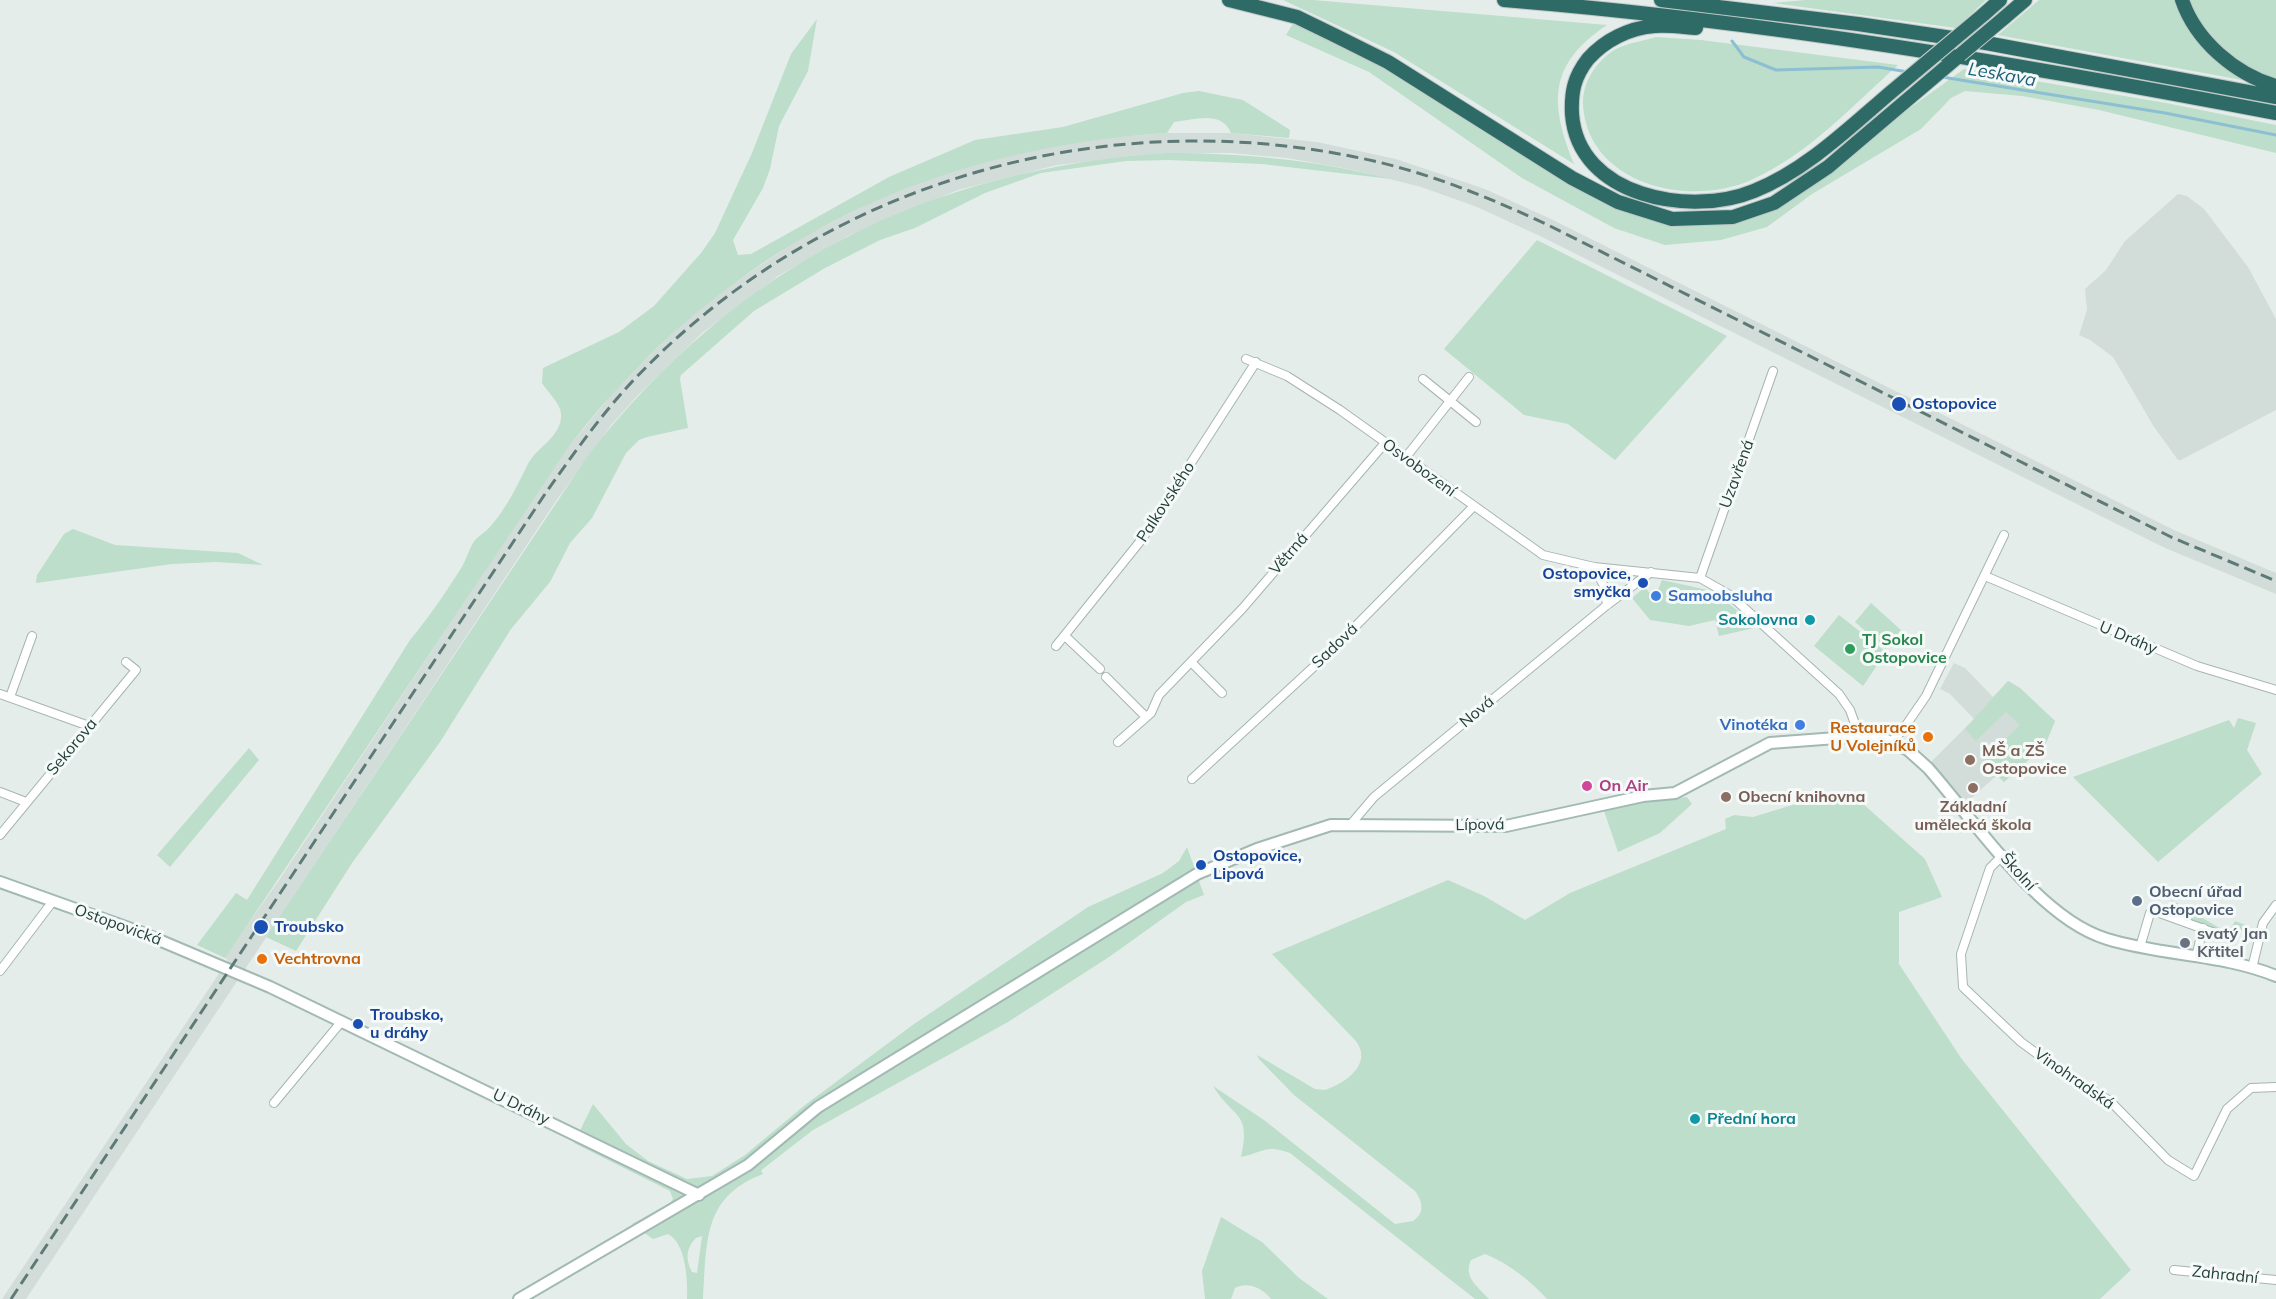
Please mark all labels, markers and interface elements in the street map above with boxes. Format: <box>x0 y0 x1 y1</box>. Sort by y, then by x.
water label: Leskava <box>1966 58 2038 92</box>
place label: Ostopovice <box>1912 394 1997 414</box>
marker: Ostopovice <box>1890 395 1908 413</box>
street label: Osvobození <box>1378 435 1460 501</box>
street label: Uzavřená <box>1716 437 1758 511</box>
street label: Palkovského <box>1133 458 1199 546</box>
street label: Větrná <box>1266 529 1312 579</box>
place label: Ostopovice, smyčka <box>1542 564 1631 602</box>
marker: Ostopovice, smyčka <box>1636 576 1650 590</box>
place label: Samoobsluha <box>1668 586 1773 606</box>
marker: Samoobsluha <box>1649 589 1663 603</box>
place label: Sokolovna <box>1718 610 1798 630</box>
marker: Sokolovna <box>1803 613 1817 627</box>
street label: U Dráhy <box>2096 617 2160 659</box>
street label: Sadová <box>1308 620 1362 672</box>
place label: TJ Sokol Ostopovice <box>1862 630 1947 668</box>
marker: TJ Sokol Ostopovice <box>1843 642 1857 656</box>
street label: Nová <box>1456 692 1498 732</box>
street label: Sekorova <box>43 715 101 779</box>
place label: Vinotéka <box>1720 715 1788 735</box>
marker: Vinotéka <box>1793 718 1807 732</box>
place label: Restaurace U Volejníků <box>1830 718 1916 756</box>
marker: Restaurace U Volejníků <box>1921 730 1935 744</box>
place label: MŠ a ZŠ Ostopovice <box>1982 741 2067 779</box>
marker: MŠ a ZŠ Ostopovice <box>1963 753 1977 767</box>
place label: On Air <box>1599 776 1648 796</box>
marker: On Air <box>1580 779 1594 793</box>
marker: Základní umělecká škola <box>1966 781 1980 795</box>
place label: Obecní knihovna <box>1738 787 1865 807</box>
marker: Obecní knihovna <box>1719 790 1733 804</box>
place label: Základní umělecká škola <box>1914 797 2032 835</box>
street label: Lípová <box>1455 815 1505 835</box>
place label: Ostopovice, Lipová <box>1213 846 1302 884</box>
street label: Školní <box>1996 849 2040 895</box>
marker: Ostopovice, Lipová <box>1194 858 1208 872</box>
place label: Obecní úřad Ostopovice <box>2149 882 2242 920</box>
marker: Obecní úřad Ostopovice <box>2130 894 2144 908</box>
street label: Ostopovická <box>72 900 164 950</box>
place label: Troubsko <box>274 917 344 937</box>
marker: Troubsko <box>252 918 270 936</box>
place label: svatý Jan Křtitel <box>2197 924 2268 962</box>
marker: svatý Jan Křtitel <box>2178 936 2192 950</box>
place label: Vechtrovna <box>274 949 361 969</box>
marker: Vechtrovna <box>255 952 269 966</box>
place label: Troubsko, u dráhy <box>370 1005 444 1043</box>
marker: Troubsko, u dráhy <box>351 1017 365 1031</box>
street label: Vinohradská <box>2030 1044 2118 1114</box>
street label: U Dráhy <box>489 1085 553 1129</box>
place label: Přední hora <box>1707 1109 1796 1129</box>
marker: Přední hora <box>1688 1112 1702 1126</box>
street label: Zahradní <box>2191 1262 2259 1288</box>

